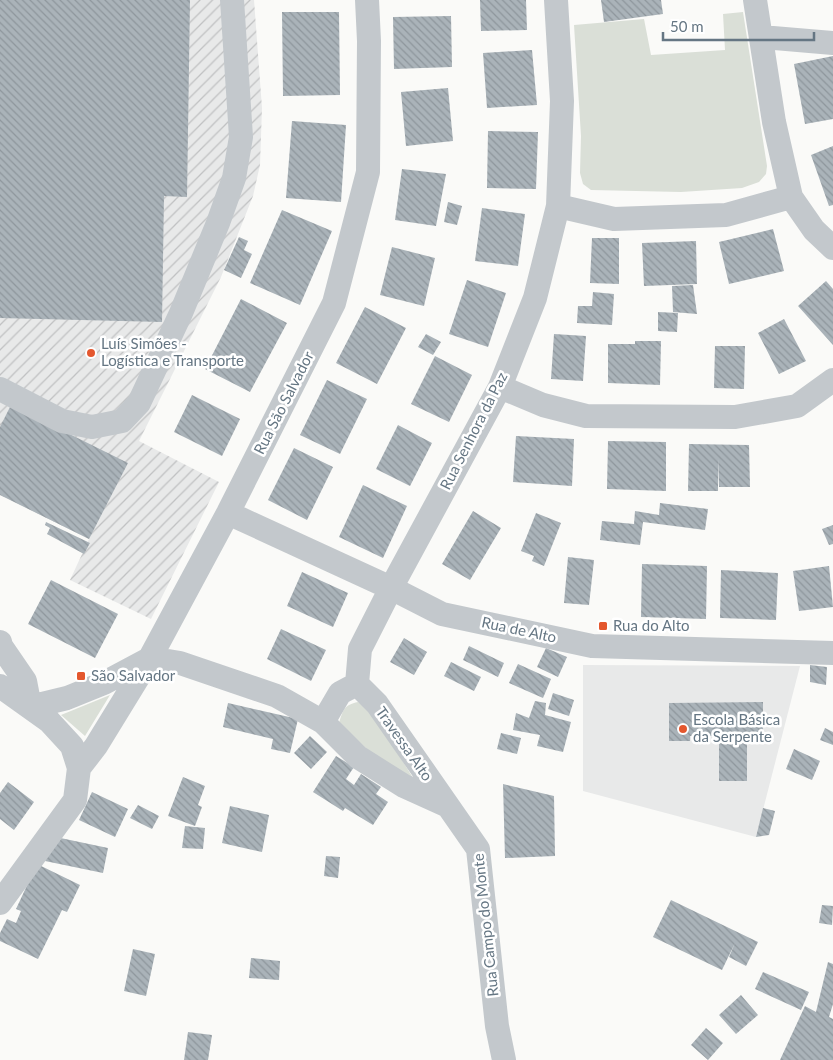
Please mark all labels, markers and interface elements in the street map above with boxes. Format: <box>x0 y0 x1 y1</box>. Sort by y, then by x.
scale bar <box>663 10 814 42</box>
text: 50 m <box>670 17 704 35</box>
place label: Luís Simões - Logística e Transporte <box>101 334 244 369</box>
marker: Luís Simões - Logística e Transporte <box>85 347 97 359</box>
street label: Rua São Salvador <box>249 348 317 457</box>
street label: Rua Senhora da Paz <box>436 369 511 492</box>
street label: Rua de Alto <box>480 612 558 646</box>
place label: Rua do Alto <box>613 616 690 634</box>
marker: Rua do Alto <box>597 620 609 632</box>
place label: São Salvador <box>91 666 176 684</box>
marker: São Salvador <box>75 670 87 682</box>
street label: Travessa Alto <box>373 703 437 784</box>
place label: Escola Básica da Serpente <box>693 710 780 745</box>
marker: Escola Básica da Serpente <box>677 723 689 735</box>
street label: Rua Campo do Monte <box>469 853 501 998</box>

